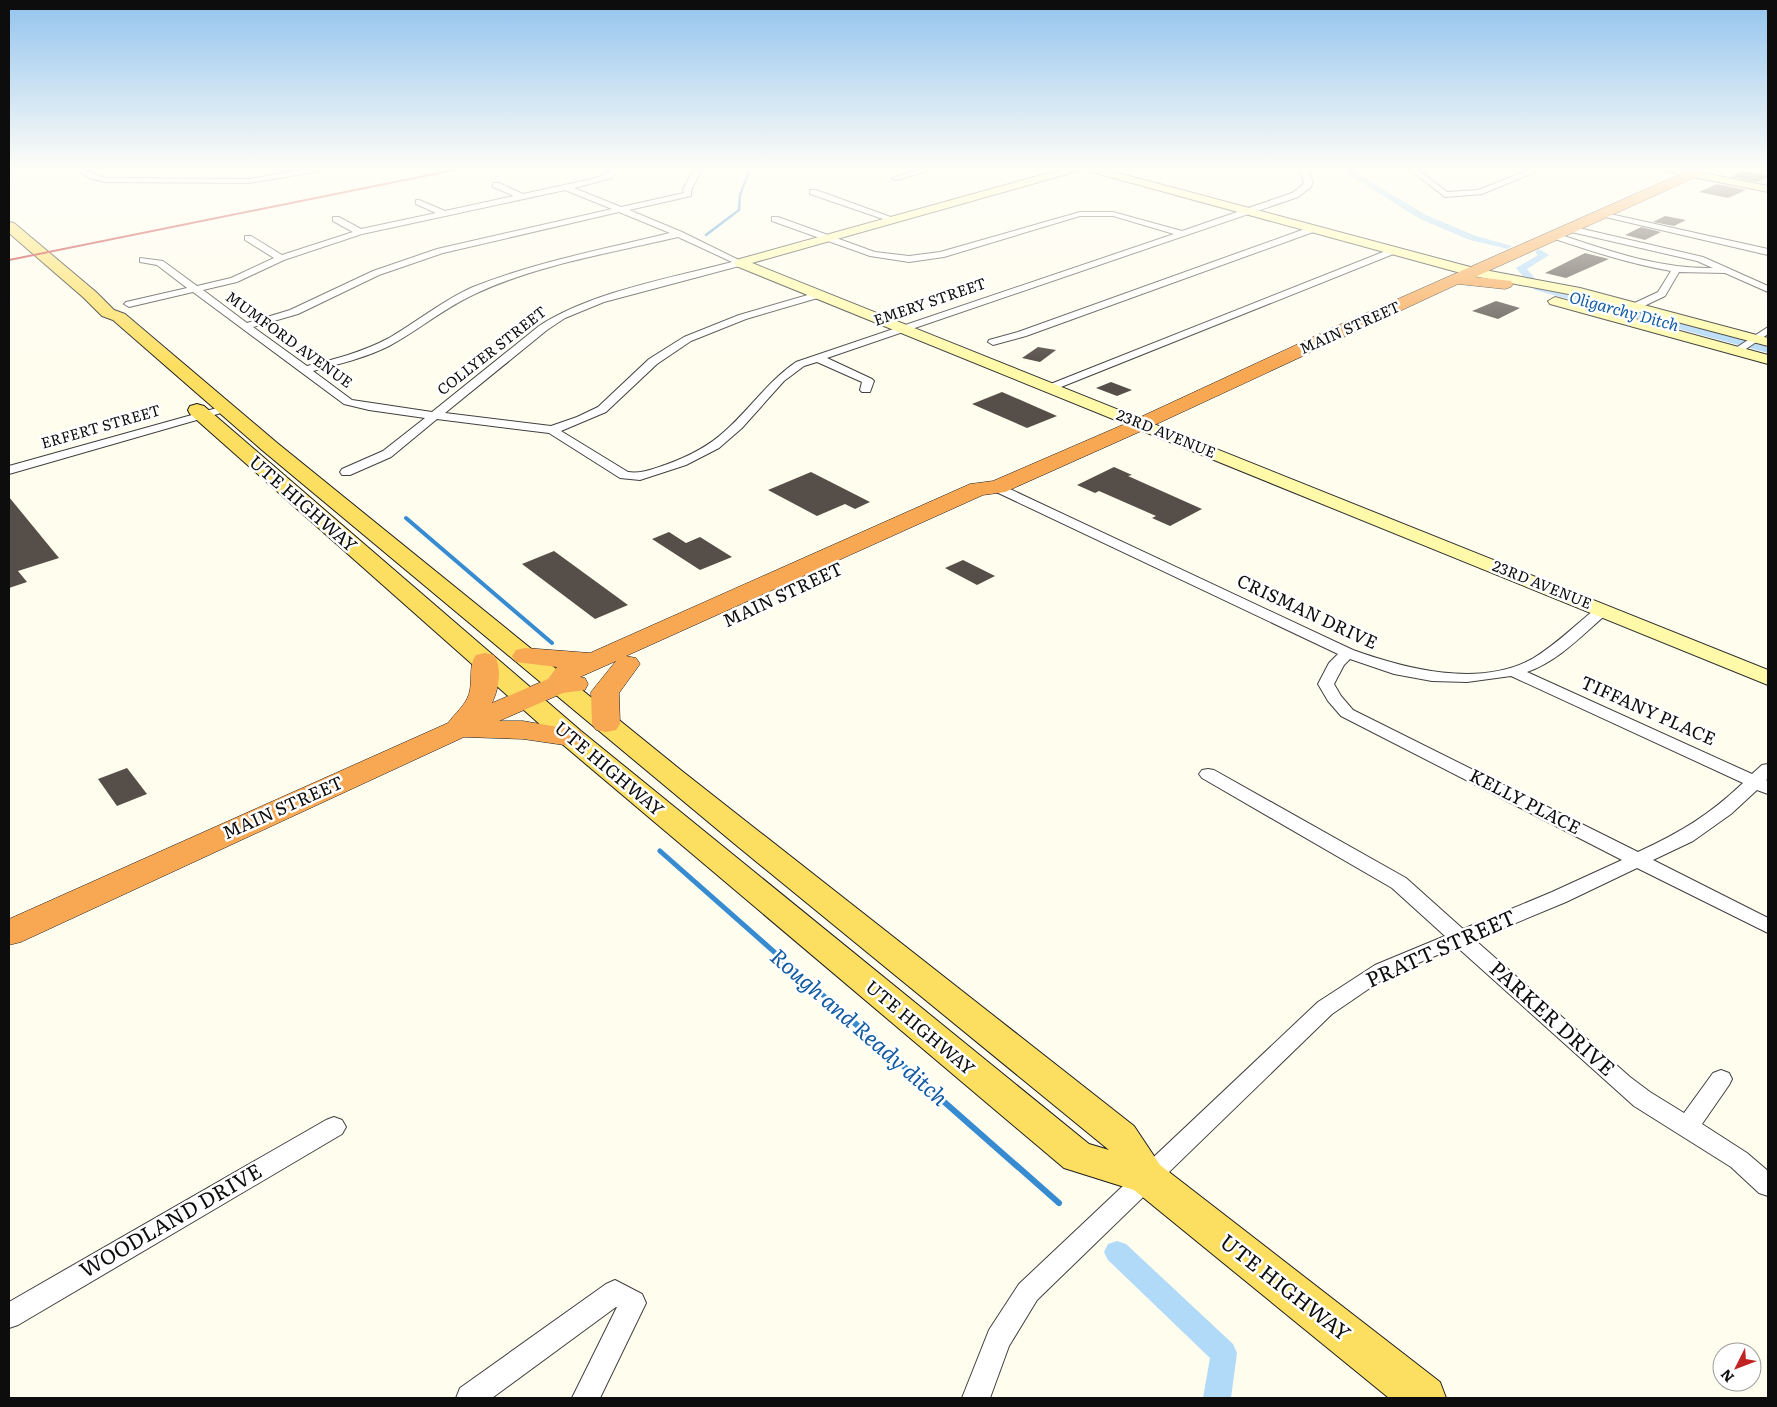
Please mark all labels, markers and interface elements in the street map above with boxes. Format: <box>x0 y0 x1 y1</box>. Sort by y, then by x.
street label: EMERY STREET <box>870 271 989 331</box>
water label: Oligarchy Ditch <box>1567 284 1682 336</box>
street label: MUMFORD AVENUE <box>222 285 358 393</box>
street label: MAIN STREET <box>1295 294 1403 359</box>
street label: COLLYER STREET <box>431 300 551 400</box>
street label: ERFERT STREET <box>38 398 163 454</box>
street label: 23RD AVENUE <box>1113 402 1220 463</box>
street label: UTE HIGHWAY <box>244 448 364 558</box>
street label: 23RD AVENUE <box>1489 553 1596 614</box>
street label: MAIN STREET <box>718 554 847 633</box>
street label: CRISMAN DRIVE <box>1233 566 1382 655</box>
street label: TIFFANY PLACE <box>1577 668 1720 751</box>
street label: UTE HIGHWAY <box>549 714 671 822</box>
street label: KELLY PLACE <box>1465 761 1586 840</box>
street label: MAIN STREET <box>218 768 347 845</box>
street label: PRATT STREET <box>1360 900 1520 994</box>
water label: Rough and Ready ditch <box>764 939 956 1112</box>
street label: PARKER DRIVE <box>1484 952 1623 1082</box>
street label: UTE HIGHWAY <box>860 973 982 1081</box>
street label: WOODLAND DRIVE <box>73 1154 267 1284</box>
street label: UTE HIGHWAY <box>1215 1225 1359 1347</box>
north arrow <box>1712 1342 1762 1392</box>
text: N <box>1715 1365 1738 1387</box>

